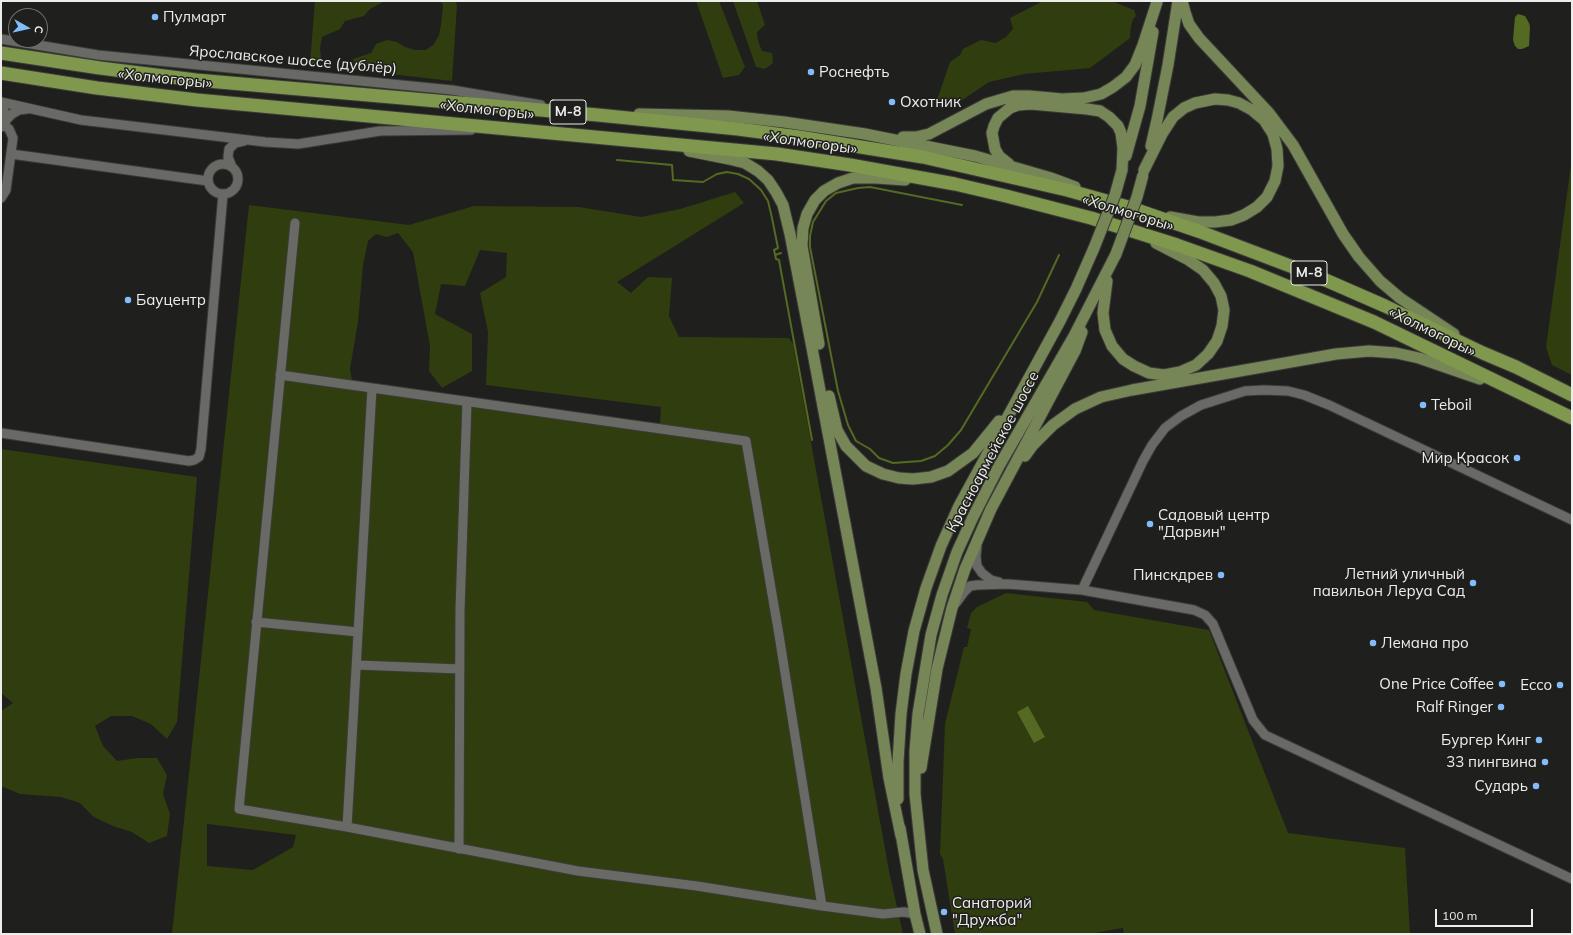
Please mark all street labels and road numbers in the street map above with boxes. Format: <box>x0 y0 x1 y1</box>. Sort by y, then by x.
street label: Ярославское шоссе (дублёр) <box>188 42 398 78</box>
street label: «Холмогоры» <box>117 65 213 93</box>
street label: «Холмогоры» <box>439 96 535 124</box>
road number: М-8 <box>550 100 586 124</box>
street label: «Холмогоры» <box>762 127 858 159</box>
street label: «Холмогоры» <box>1080 191 1176 235</box>
road number: М-8 <box>1291 261 1327 285</box>
street label: «Холмогоры» <box>1385 303 1479 361</box>
street label: Красноармейское шоссе <box>943 368 1043 536</box>

